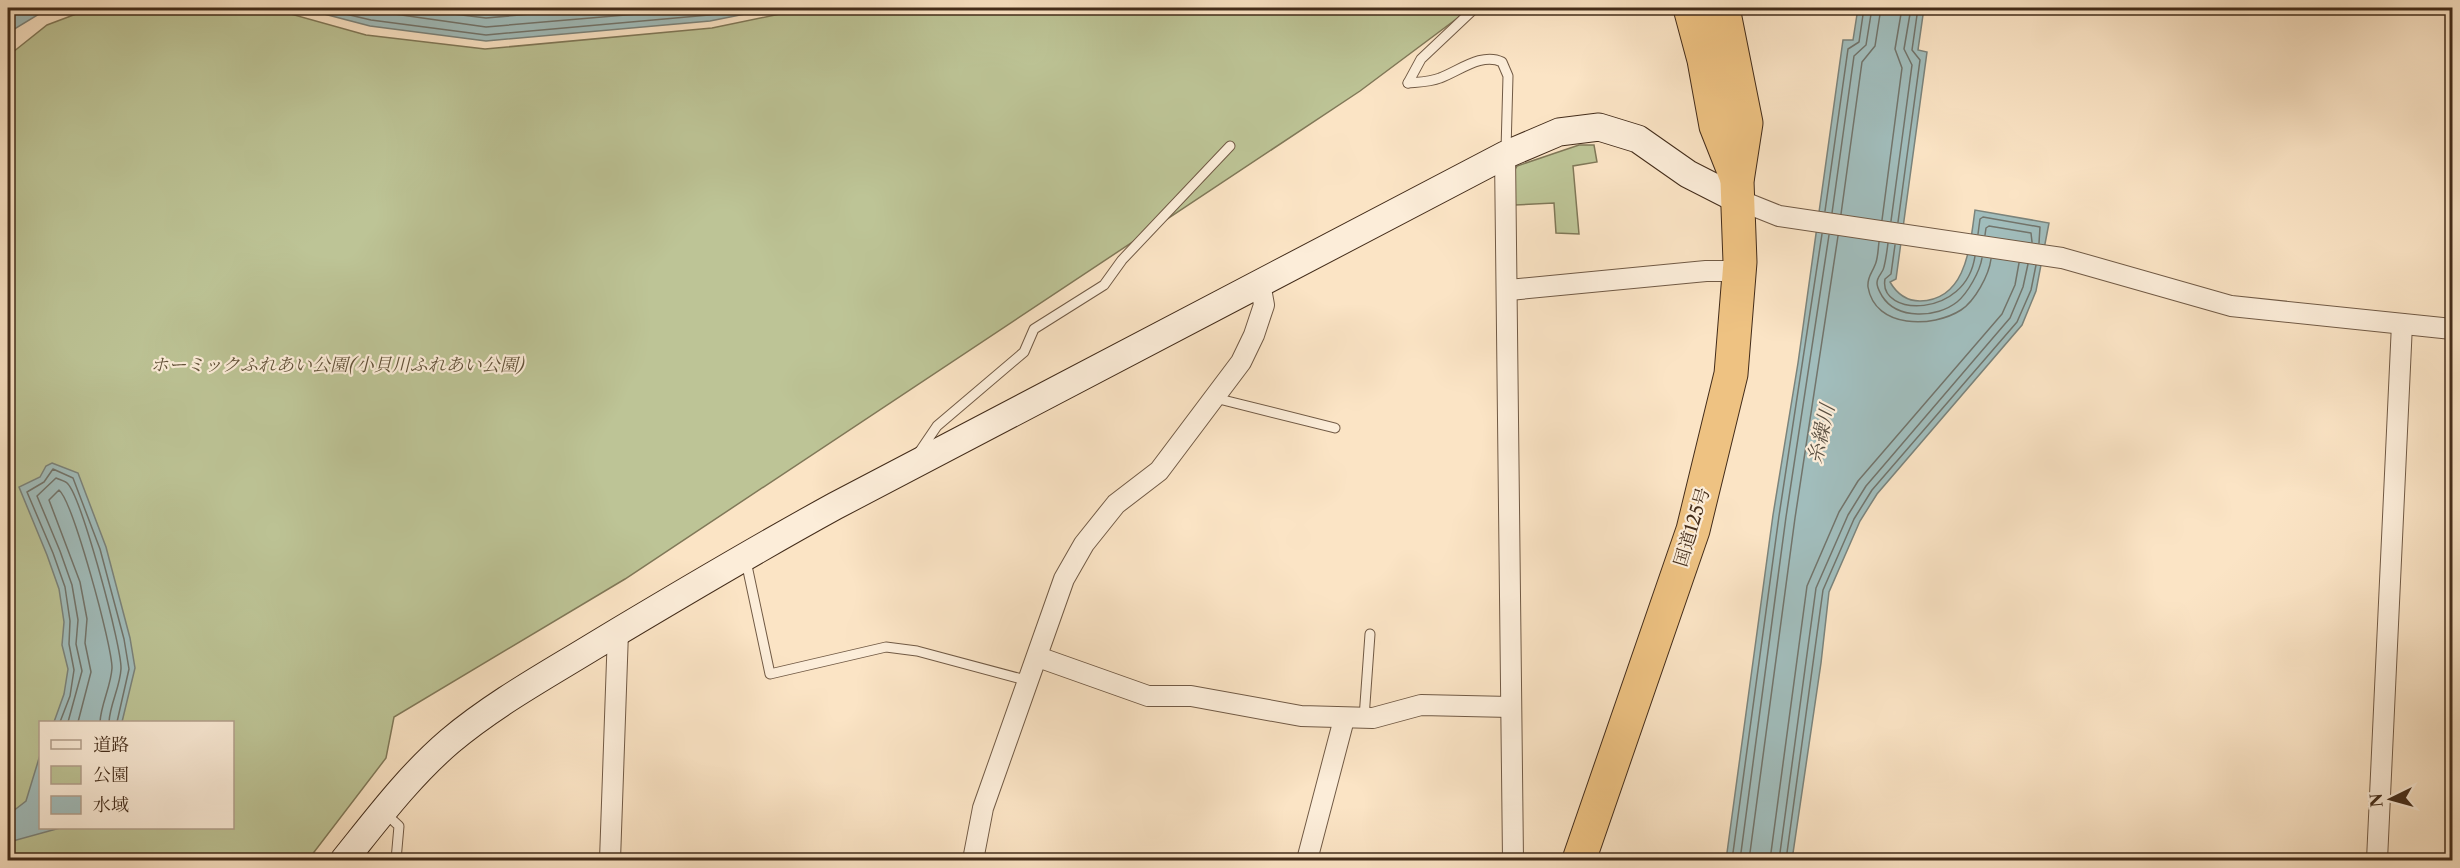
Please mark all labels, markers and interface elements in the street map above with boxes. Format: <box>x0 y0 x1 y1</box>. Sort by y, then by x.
park label: ホーミックふれあい公園(小貝川ふれあい公園) <box>150 354 526 376</box>
water label: 糸繰川 <box>1803 400 1840 466</box>
street label: 国道125号 <box>1670 485 1714 569</box>
legend <box>39 721 234 829</box>
text: 道路 <box>93 734 129 756</box>
text: 公園 <box>93 764 129 786</box>
north arrow <box>2361 769 2421 829</box>
text: N <box>2365 792 2387 808</box>
text: 水域 <box>93 794 129 816</box>

